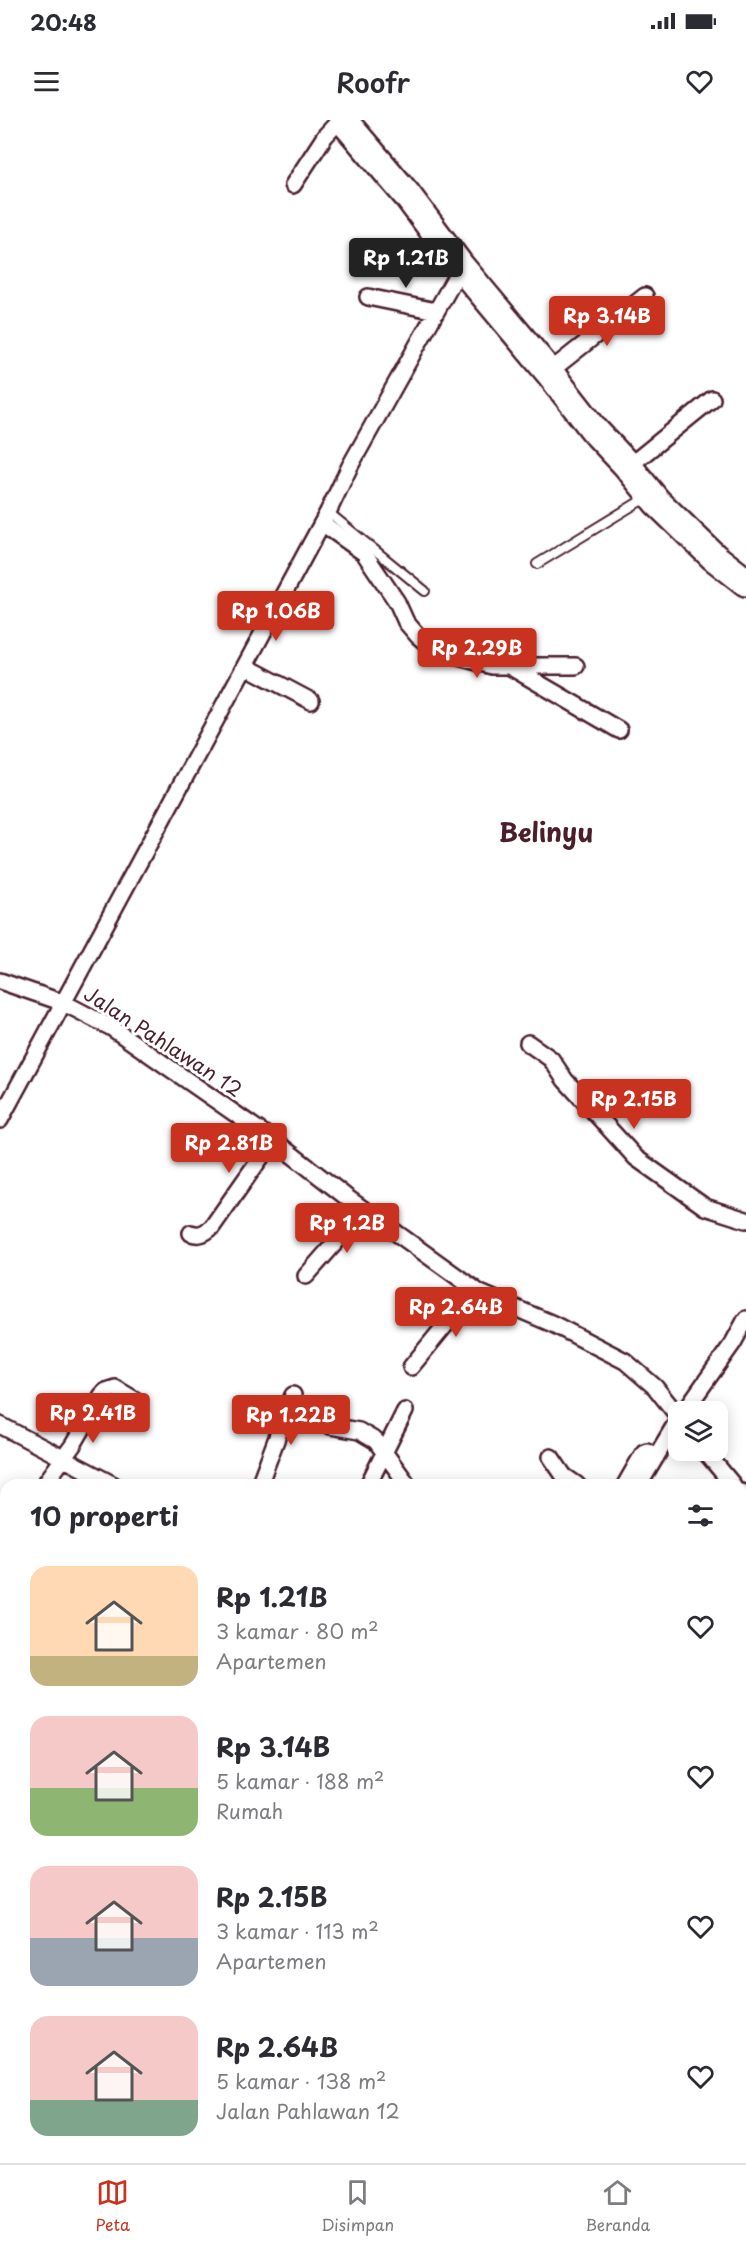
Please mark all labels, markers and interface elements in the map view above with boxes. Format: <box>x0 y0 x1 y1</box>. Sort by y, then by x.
text: 20:48 <box>30 5 97 38</box>
text: Roofr <box>336 61 410 102</box>
icon: menu <box>30 65 63 98</box>
icon: heart <box>683 65 716 98</box>
pin: Rp 1.21B <box>344 238 468 289</box>
text: Rp 1.21B <box>363 242 449 272</box>
pin: Rp 3.14B <box>545 296 669 347</box>
text: Rp 3.14B <box>563 300 651 330</box>
pin: Rp 1.06B <box>214 591 338 642</box>
text: Rp 1.06B <box>231 595 321 625</box>
pin: Rp 2.29B <box>415 628 539 679</box>
text: Rp 2.29B <box>432 632 522 662</box>
district label: Belinyu <box>499 812 593 851</box>
street label: Jalan Pahlawan 12 <box>78 979 249 1104</box>
pin: Rp 2.15B <box>572 1079 696 1130</box>
text: Rp 2.15B <box>591 1083 677 1113</box>
pin: Rp 2.81B <box>167 1123 291 1174</box>
text: Rp 2.81B <box>185 1127 273 1157</box>
pin: Rp 1.2B <box>292 1203 402 1254</box>
text: Rp 1.2B <box>309 1207 385 1237</box>
pin: Rp 2.64B <box>394 1287 518 1338</box>
text: Rp 2.64B <box>409 1291 503 1321</box>
pin: Rp 2.41B <box>31 1393 155 1444</box>
pin: Rp 1.22B <box>229 1395 353 1446</box>
text: Rp 2.41B <box>50 1397 136 1427</box>
text: Rp 1.22B <box>246 1399 336 1429</box>
map controls <box>668 1401 728 1461</box>
button: layers <box>668 1401 728 1461</box>
text: 10 properti <box>30 1496 179 1535</box>
icon: filters <box>684 1499 717 1532</box>
text: Rp 1.21B <box>216 1577 328 1616</box>
icon: home <box>78 1590 150 1662</box>
icon: heart <box>684 1610 717 1643</box>
text: 3 kamar · 80 m² <box>216 1616 379 1646</box>
text: Apartemen <box>216 1646 327 1676</box>
text: Rp 3.14B <box>216 1727 330 1766</box>
icon: home <box>78 1740 150 1812</box>
icon: heart <box>684 1760 717 1793</box>
text: 5 kamar · 188 m² <box>216 1766 384 1796</box>
text: Rumah <box>216 1796 283 1826</box>
text: Rp 2.15B <box>216 1877 328 1916</box>
icon: home <box>78 1890 150 1962</box>
icon: heart <box>684 1910 717 1943</box>
text: 3 kamar · 113 m² <box>216 1916 379 1946</box>
text: Apartemen <box>216 1946 327 1976</box>
text: Rp 2.64B <box>216 2027 338 2066</box>
icon: home <box>78 2040 150 2112</box>
icon: heart <box>684 2060 717 2093</box>
text: 5 kamar · 138 m² <box>216 2066 386 2096</box>
text: Jalan Pahlawan 12 <box>216 2096 400 2126</box>
tab: Peta <box>96 2176 130 2236</box>
tab: Disimpan <box>321 2176 394 2236</box>
tab: Beranda <box>585 2176 650 2236</box>

